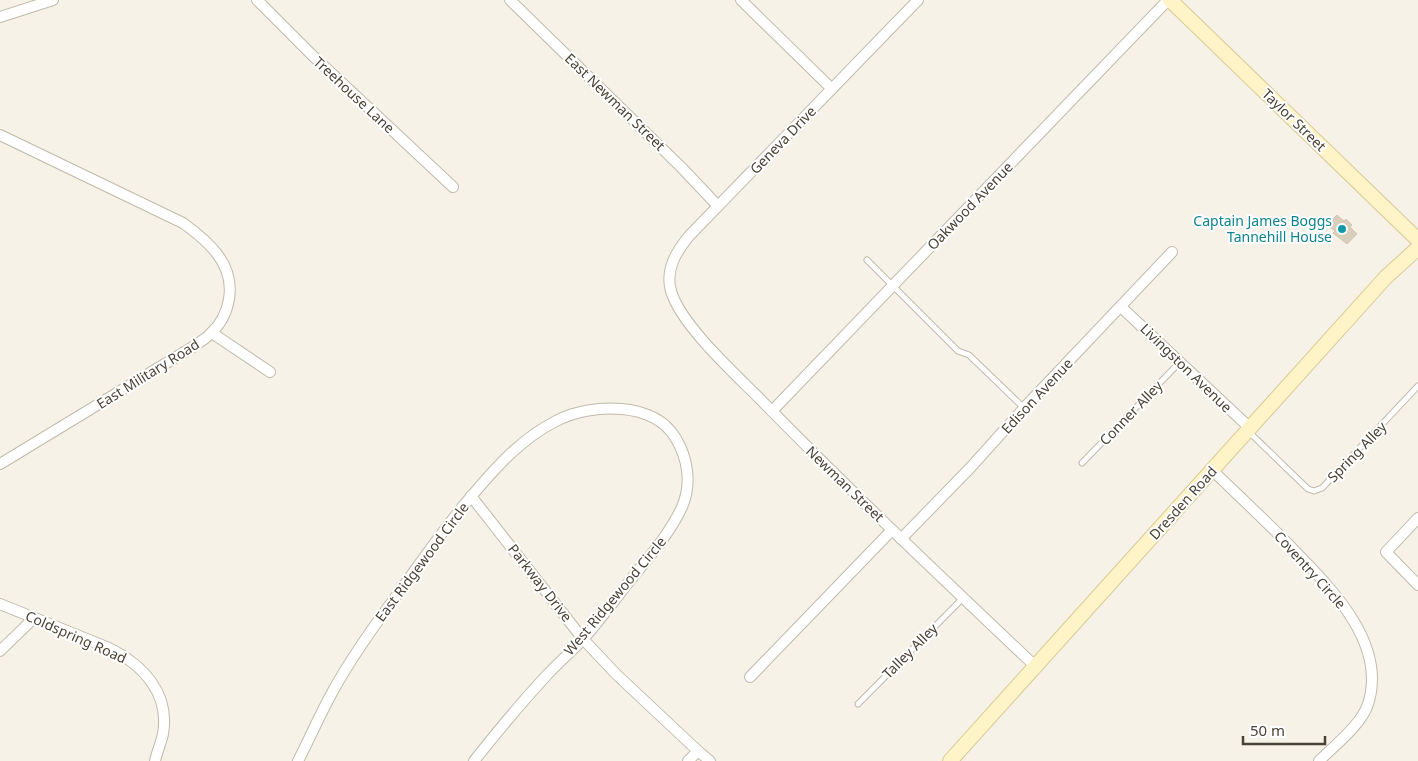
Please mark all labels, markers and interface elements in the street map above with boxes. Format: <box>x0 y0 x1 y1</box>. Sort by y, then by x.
street label: East Newman Street <box>561 49 670 155</box>
street label: Treehouse Lane <box>310 52 399 137</box>
street label: Taylor Street <box>1258 84 1331 155</box>
street label: Geneva Drive <box>745 101 820 178</box>
street label: Oakwood Avenue <box>923 157 1017 254</box>
place label: Captain James Boggs Tannehill House <box>1193 211 1332 246</box>
marker: Captain James Boggs Tannehill House <box>1336 223 1348 235</box>
street label: Livingston Avenue <box>1136 319 1236 416</box>
street label: East Military Road <box>93 334 203 413</box>
street label: Edison Avenue <box>997 354 1077 437</box>
street label: Conner Alley <box>1095 376 1167 449</box>
street label: Spring Alley <box>1323 417 1391 486</box>
street label: Newman Street <box>802 442 888 526</box>
street label: Dresden Road <box>1145 462 1221 543</box>
street label: East Ridgewood Circle <box>371 498 473 625</box>
street label: Coventry Circle <box>1270 527 1350 613</box>
street label: West Ridgewood Circle <box>559 532 670 659</box>
street label: Parkway Drive <box>504 540 577 626</box>
street label: Coldspring Road <box>23 606 130 667</box>
street label: Talley Alley <box>878 618 942 682</box>
scale bar <box>1243 714 1326 746</box>
text: 50 m <box>1250 720 1285 740</box>

